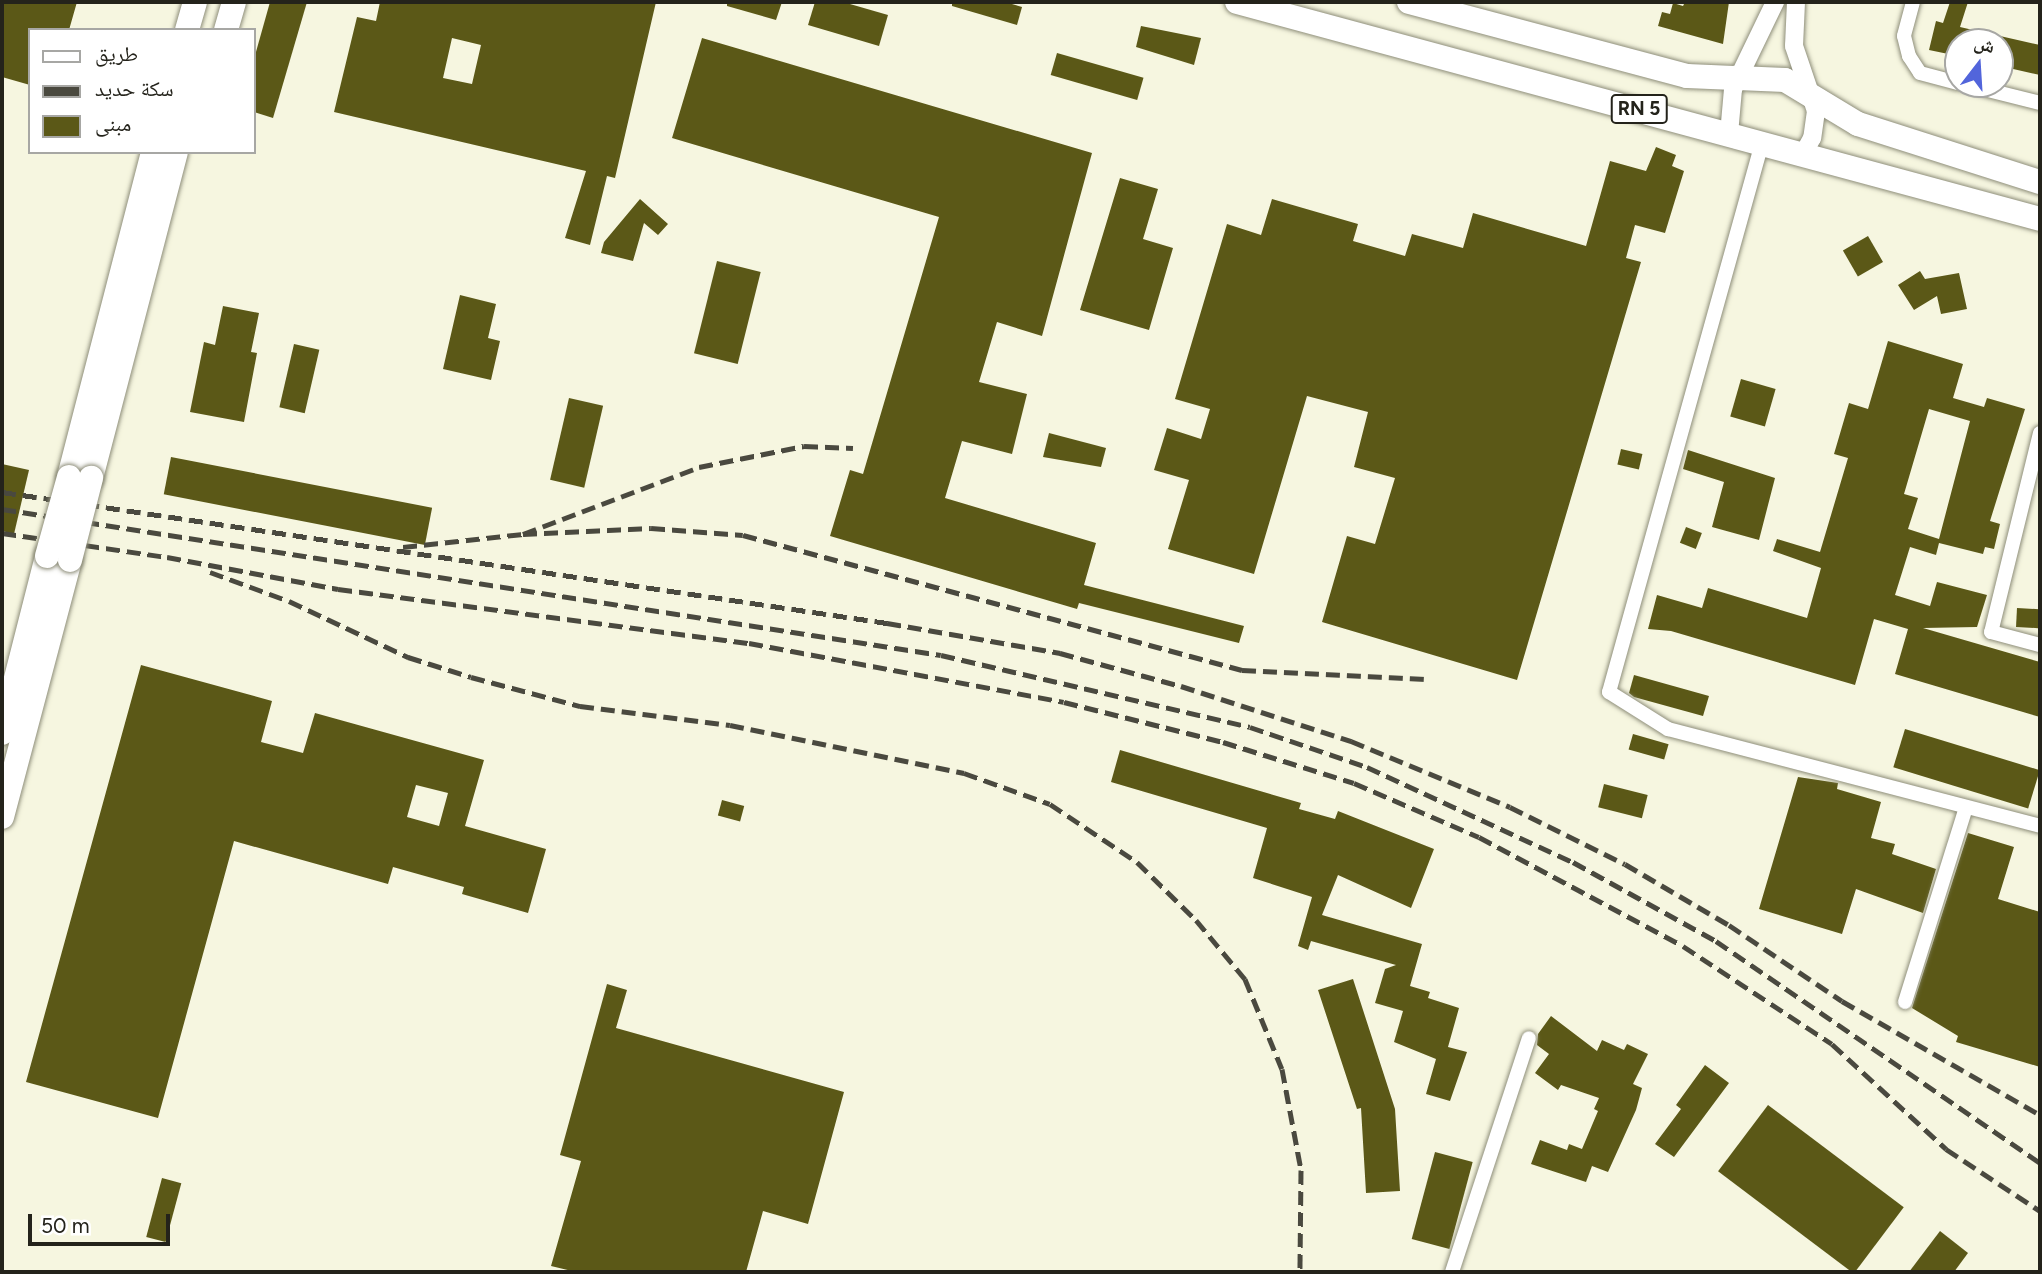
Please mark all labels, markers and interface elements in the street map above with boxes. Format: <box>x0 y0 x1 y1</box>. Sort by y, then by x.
legend <box>28 28 256 154</box>
north arrow <box>1944 28 2014 98</box>
text: ش <box>1972 30 1998 58</box>
text: طريق <box>95 41 138 66</box>
text: سكة حديد <box>95 76 174 101</box>
road number: RN 5 <box>1609 94 1669 124</box>
text: مبنى <box>95 111 131 136</box>
scale bar <box>32 1200 173 1244</box>
text: 50 m <box>41 1213 90 1238</box>

